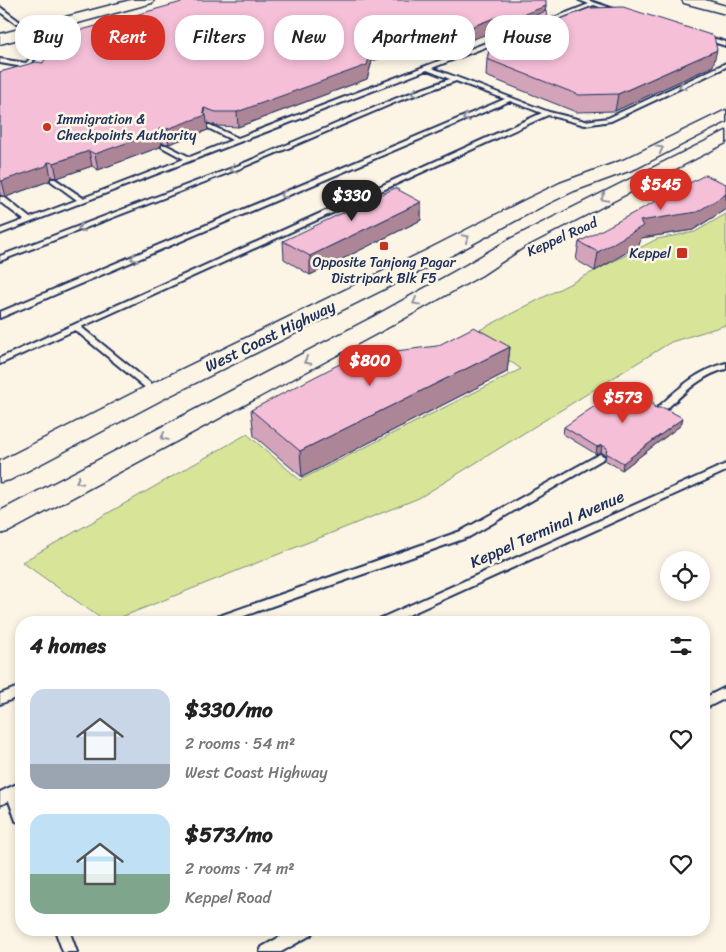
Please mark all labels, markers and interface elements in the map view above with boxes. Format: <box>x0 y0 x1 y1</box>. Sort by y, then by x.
chip: Buy <box>15 15 81 60</box>
chip: Rent <box>91 15 165 60</box>
chip: Filters <box>175 15 264 60</box>
chip: New <box>274 15 344 60</box>
chip: Apartment <box>354 15 475 60</box>
chip: House <box>485 15 569 60</box>
one-way arrow <box>678 79 687 90</box>
one-way arrow <box>412 87 420 97</box>
place label: Immigration & Checkpoints Authority <box>56 107 197 148</box>
one-way arrow <box>462 112 471 123</box>
marker: Immigration & Checkpoints Authority <box>41 121 53 133</box>
one-way arrow <box>655 145 664 155</box>
one-way arrow <box>229 163 238 173</box>
pin: $545 <box>631 168 691 211</box>
text: $545 <box>641 170 681 199</box>
pin: $330 <box>322 180 382 222</box>
text: $330 <box>333 181 371 210</box>
one-way arrow <box>280 189 289 200</box>
one-way arrow <box>601 192 610 202</box>
street label: Keppel Road <box>523 210 603 264</box>
one-way arrow <box>78 222 86 232</box>
one-way arrow <box>461 234 470 244</box>
marker: Opposite Tanjong Pagar Distripark Blk F5 <box>378 240 390 252</box>
place label: Keppel <box>629 241 672 266</box>
marker: Keppel <box>675 246 689 260</box>
place label: Opposite Tanjong Pagar Distripark Blk F5 <box>313 250 457 291</box>
one-way arrow <box>130 252 139 263</box>
street label: West Coast Highway <box>200 291 341 380</box>
one-way arrow <box>413 296 422 306</box>
pin: $800 <box>340 344 400 387</box>
text: $800 <box>350 346 390 375</box>
one-way arrow <box>303 355 312 365</box>
pin: $573 <box>593 382 653 424</box>
text: $573 <box>604 383 642 412</box>
one-way arrow <box>160 431 169 441</box>
one-way arrow <box>75 475 84 485</box>
street label: Keppel Terminal Avenue <box>465 482 629 576</box>
map controls <box>660 551 710 601</box>
button: locate <box>660 551 710 601</box>
text: 4 homes <box>30 627 106 665</box>
icon: filters <box>667 632 695 660</box>
text: $330/mo <box>185 691 273 729</box>
icon: home <box>70 709 130 769</box>
icon: heart <box>667 725 695 753</box>
text: 2 rooms · 54 m² <box>185 729 295 758</box>
text: West Coast Highway <box>185 758 328 787</box>
text: $573/mo <box>185 816 273 854</box>
icon: home <box>70 834 130 894</box>
icon: heart <box>667 850 695 878</box>
text: 2 rooms · 74 m² <box>185 854 295 883</box>
text: Keppel Road <box>185 883 271 912</box>

